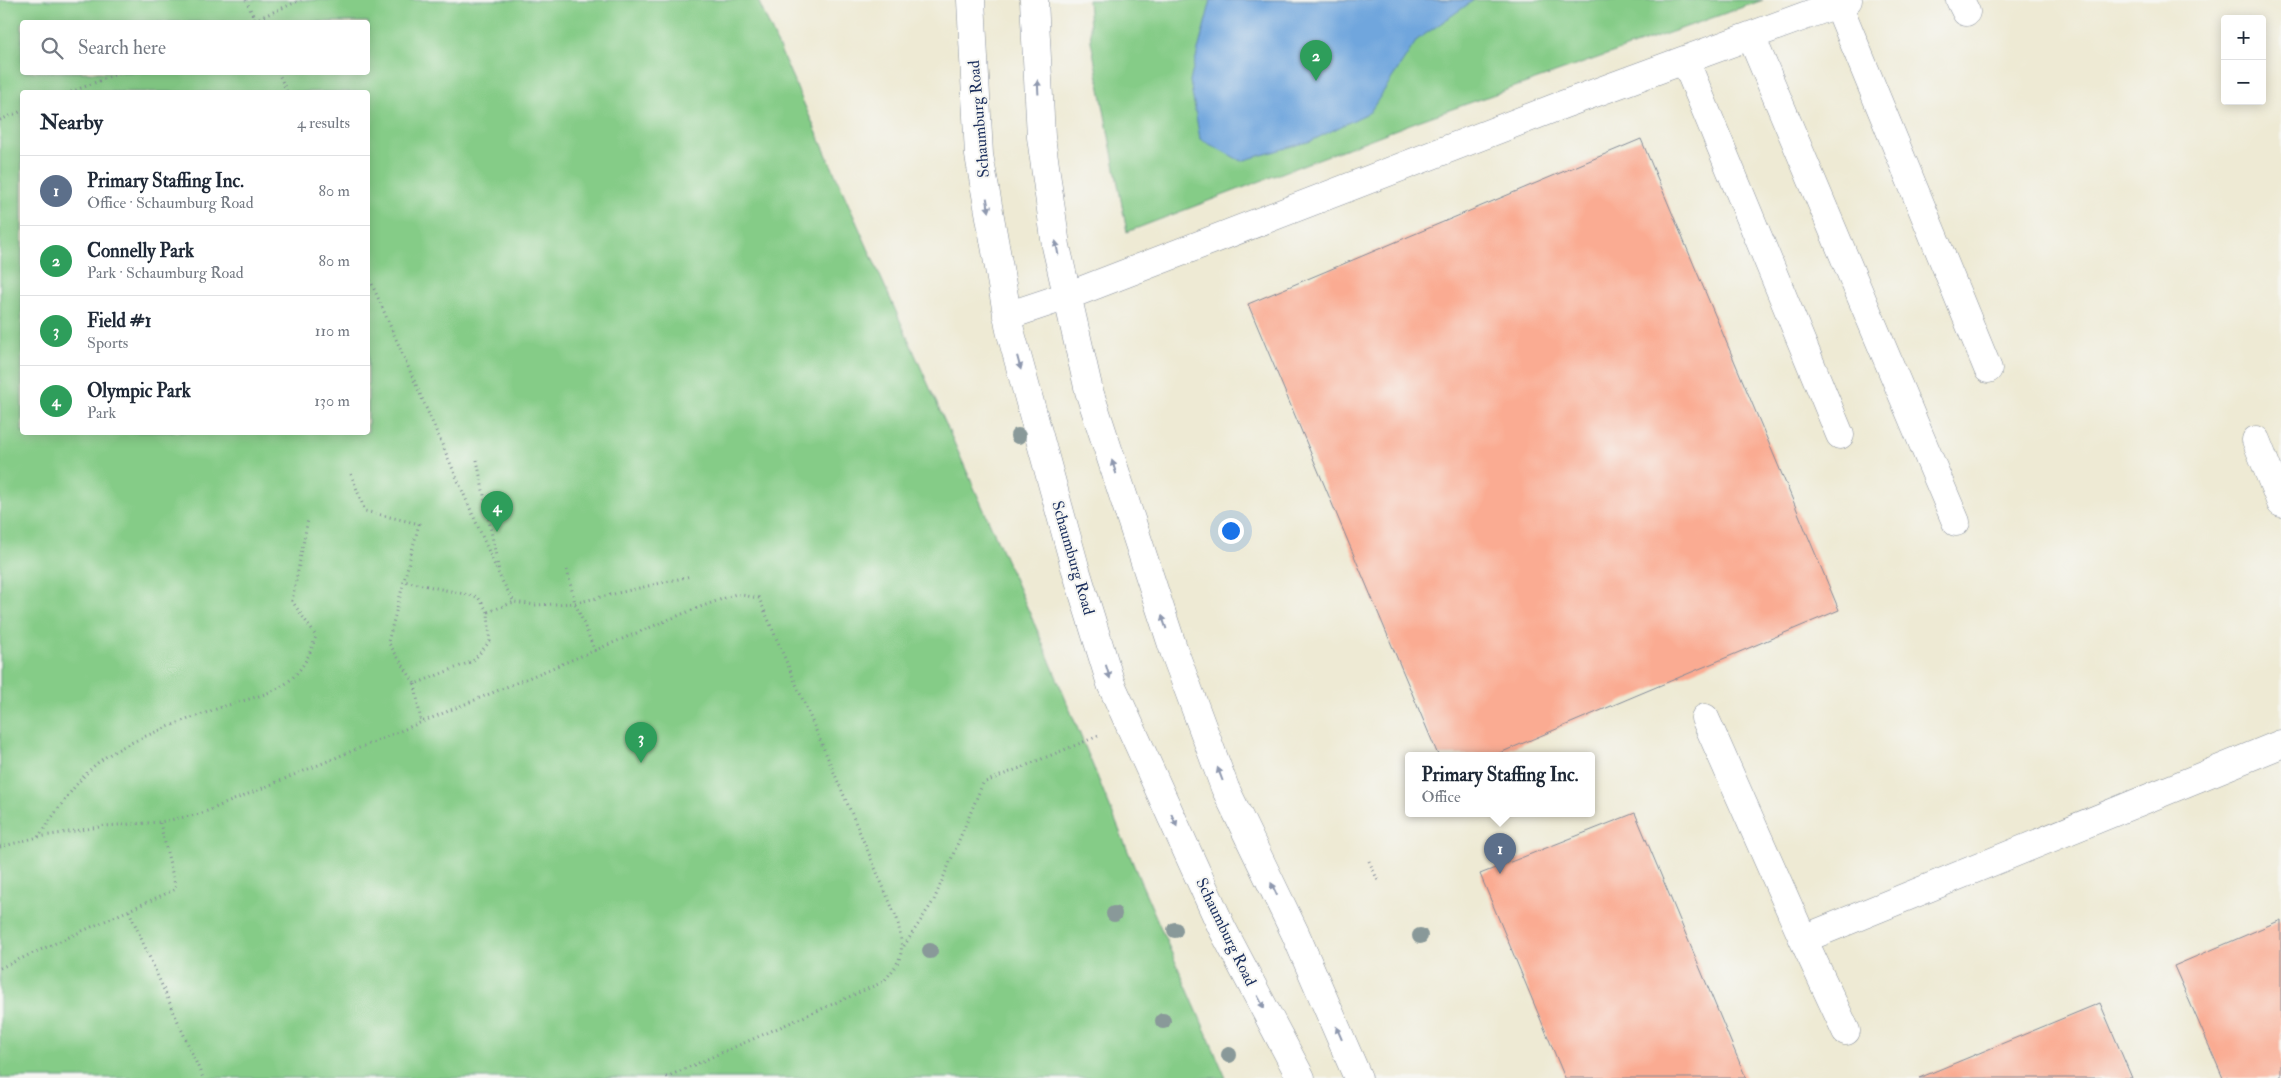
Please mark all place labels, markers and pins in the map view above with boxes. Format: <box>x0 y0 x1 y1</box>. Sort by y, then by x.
pin: 2 <box>1300 40 1332 81</box>
pin: 4 <box>481 491 513 532</box>
pin: 3 <box>625 722 657 763</box>
pin: 1 <box>1484 833 1516 874</box>

